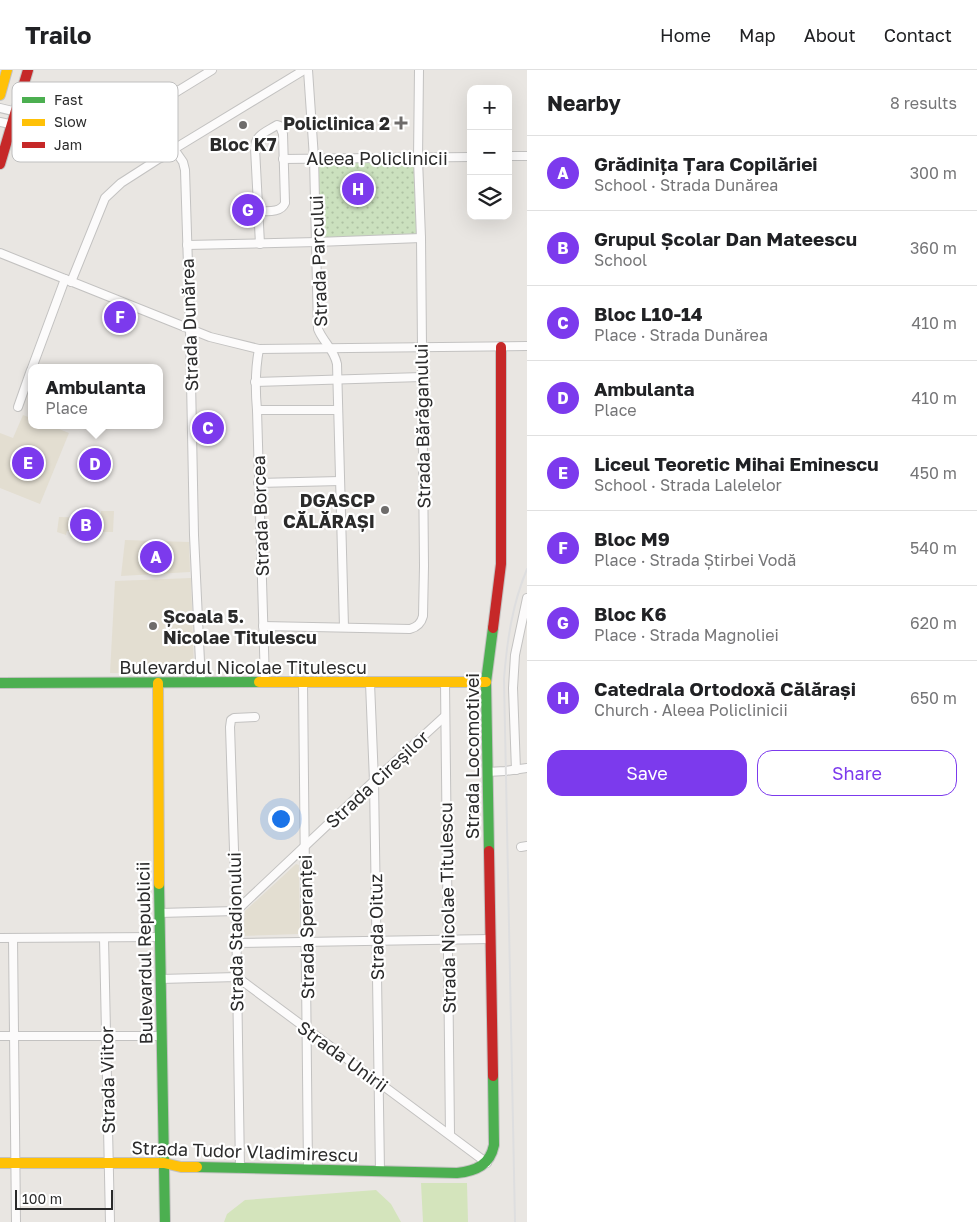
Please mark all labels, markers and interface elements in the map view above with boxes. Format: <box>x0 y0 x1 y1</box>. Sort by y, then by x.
text: Trailo <box>25 20 91 49</box>
text: Home <box>660 24 711 46</box>
text: Map <box>739 24 776 46</box>
text: About <box>804 24 856 46</box>
text: Contact <box>884 24 952 46</box>
legend <box>12 82 178 162</box>
map controls <box>467 85 512 220</box>
button: + <box>467 85 512 130</box>
text: Nearby <box>547 90 621 116</box>
text: Fast <box>54 91 83 108</box>
text: 8 results <box>890 93 957 113</box>
place label: Policlinica 2 <box>283 112 390 134</box>
text: Slow <box>54 113 87 130</box>
marker: Policlinica 2 <box>394 116 408 130</box>
marker: Bloc K7 <box>237 119 249 131</box>
button: − <box>467 130 512 175</box>
place label: Bloc K7 <box>209 133 277 155</box>
text: Jam <box>54 136 82 153</box>
street label: Aleea Policlinicii <box>306 147 448 169</box>
text: Grădinița Țara Copilăriei <box>594 152 818 175</box>
text: A <box>557 163 569 183</box>
text: 300 m <box>910 163 957 183</box>
pin: H <box>342 170 374 208</box>
button: layers <box>467 175 512 220</box>
text: School · Strada Dunărea <box>594 175 778 195</box>
pin: G <box>232 191 264 229</box>
street label: Strada Parcului <box>305 195 331 327</box>
text: Grupul Școlar Dan Mateescu <box>594 227 857 250</box>
text: B <box>557 238 569 258</box>
text: 360 m <box>910 238 957 258</box>
text: School <box>594 250 647 270</box>
street label: Strada Dunărea <box>176 258 202 392</box>
pin: F <box>104 298 136 336</box>
text: Bloc L10-14 <box>594 302 703 325</box>
text: C <box>557 313 569 333</box>
text: 410 m <box>911 313 957 333</box>
text: Place · Strada Dunărea <box>594 325 768 345</box>
street label: Strada Bărăganului <box>410 343 434 509</box>
popup <box>28 364 163 429</box>
text: Ambulanta <box>45 375 146 398</box>
text: Ambulanta <box>594 377 695 400</box>
text: D <box>557 388 569 408</box>
text: 410 m <box>911 388 957 408</box>
text: Place <box>45 398 88 418</box>
text: Place <box>594 400 637 420</box>
pin: C <box>192 409 224 447</box>
pin: E <box>12 444 44 482</box>
pin: D <box>79 445 111 483</box>
text: Liceul Teoretic Mihai Eminescu <box>594 452 879 475</box>
street label: Strada Borcea <box>247 455 273 577</box>
text: E <box>558 463 568 483</box>
text: 450 m <box>910 463 957 483</box>
text: School · Strada Lalelelor <box>594 475 782 495</box>
place label: DGASCP CĂLĂRAȘI <box>283 489 375 532</box>
marker: DGASCP CĂLĂRAȘI <box>379 504 391 516</box>
pin: B <box>70 506 102 544</box>
text: Bloc M9 <box>594 527 670 550</box>
pin: A <box>140 538 172 576</box>
text: F <box>558 538 568 558</box>
text: 540 m <box>910 538 957 558</box>
text: Place · Strada Știrbei Vodă <box>594 550 796 570</box>
text: Bloc K6 <box>594 602 667 625</box>
place label: Școala 5. Nicolae Titulescu <box>163 605 317 648</box>
text: G <box>557 613 569 633</box>
text: 620 m <box>910 613 957 633</box>
marker: Școala 5. Nicolae Titulescu <box>147 620 159 632</box>
text: Place · Strada Magnoliei <box>594 625 779 645</box>
street label: Bulevardul Nicolae Titulescu <box>119 656 367 678</box>
street label: Strada Locomotivei <box>461 673 483 839</box>
text: Catedrala Ortodoxă Călărași <box>594 677 856 700</box>
text: H <box>557 688 569 708</box>
text: 650 m <box>910 688 957 708</box>
text: Church · Aleea Policlinicii <box>594 700 788 720</box>
street label: Strada Cireșilor <box>321 726 433 832</box>
button: Save <box>547 750 747 796</box>
button: Share <box>757 750 957 796</box>
street label: Strada Nicolae Titulescu <box>434 802 460 1014</box>
your location <box>268 806 294 832</box>
street label: Strada Stadionului <box>223 852 247 1012</box>
street label: Strada Speranței <box>294 854 318 1000</box>
street label: Bulevardul Republicii <box>131 861 157 1045</box>
street label: Strada Oituz <box>364 874 388 980</box>
street label: Strada Unirii <box>293 1016 393 1096</box>
street label: Strada Viitor <box>95 1026 119 1134</box>
street label: Strada Tudor Vladimirescu <box>131 1136 359 1166</box>
scale bar <box>15 1187 112 1210</box>
text: 100 m <box>22 1190 62 1207</box>

